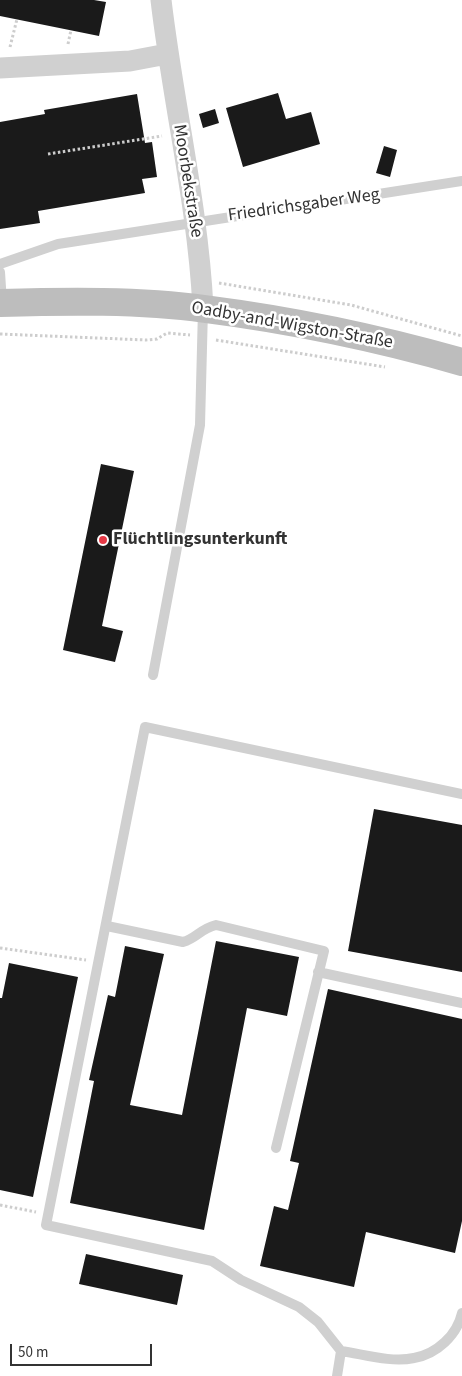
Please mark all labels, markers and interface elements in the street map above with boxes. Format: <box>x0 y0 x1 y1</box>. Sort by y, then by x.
street label: Moorbekstraße <box>167 123 207 239</box>
street label: Friedrichsgaber Weg <box>227 185 381 227</box>
street label: Oadby-and-Wigston-Straße <box>190 298 394 354</box>
place label: Flüchtlingsunterkunft <box>113 529 287 551</box>
marker: Flüchtlingsunterkunft <box>97 534 109 546</box>
scale bar <box>12 1334 155 1366</box>
text: 50 m <box>18 1342 48 1363</box>

